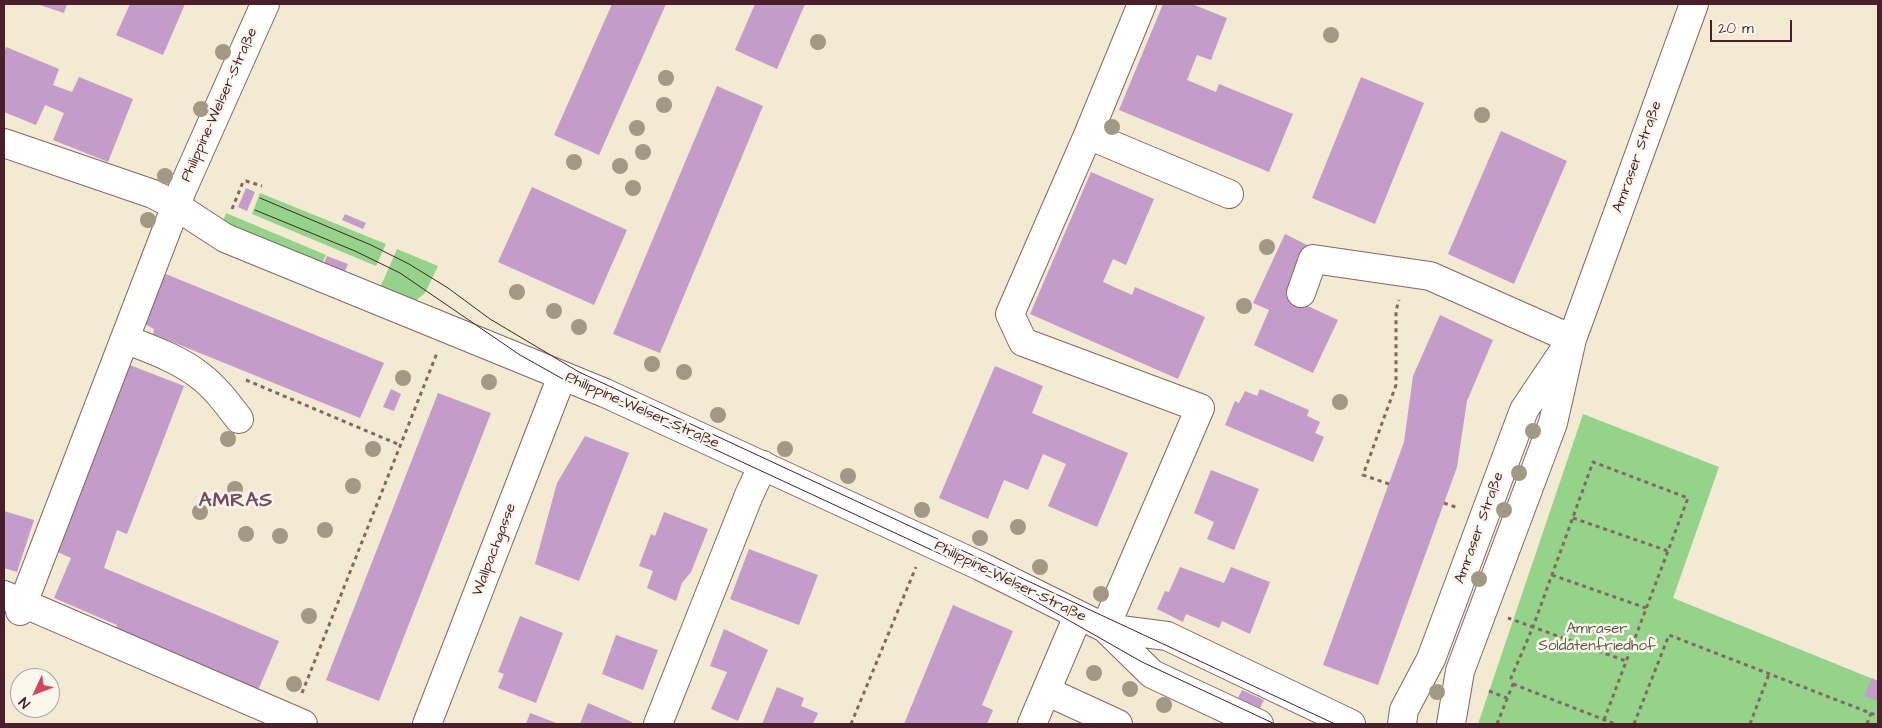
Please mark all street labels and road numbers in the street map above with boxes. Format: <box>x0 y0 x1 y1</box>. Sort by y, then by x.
street label: Philippine-Welser-Straße <box>178 25 262 185</box>
street label: Amraser Straße <box>1609 99 1667 215</box>
street label: Philippine-Welser-Straße <box>562 369 722 453</box>
street label: Amraser Straße <box>1451 470 1509 586</box>
street label: Wallpachgasse <box>469 501 521 599</box>
street label: Philippine-Welser-Straße <box>931 537 1089 627</box>

